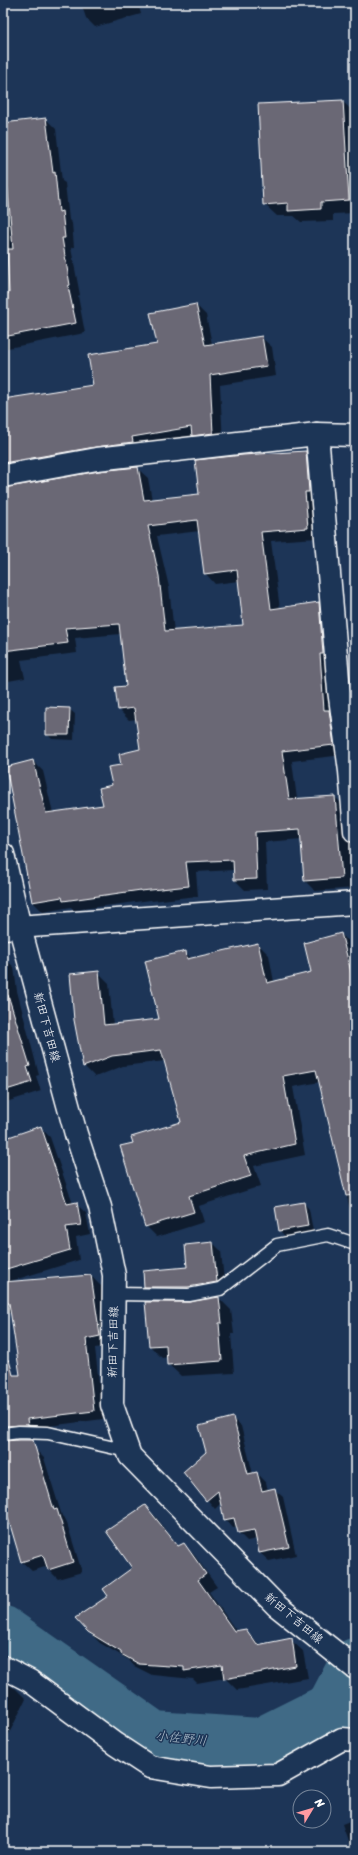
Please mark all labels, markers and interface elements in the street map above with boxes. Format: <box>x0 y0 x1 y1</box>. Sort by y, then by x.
street label: 新田下吉田線 <box>27 989 67 1065</box>
street label: 新田下吉田線 <box>101 1306 125 1378</box>
street label: 新田下吉田線 <box>259 1586 329 1650</box>
water label: 小佐野川 <box>154 1724 208 1752</box>
north arrow <box>292 1789 332 1829</box>
text: N <box>309 1794 330 1812</box>

